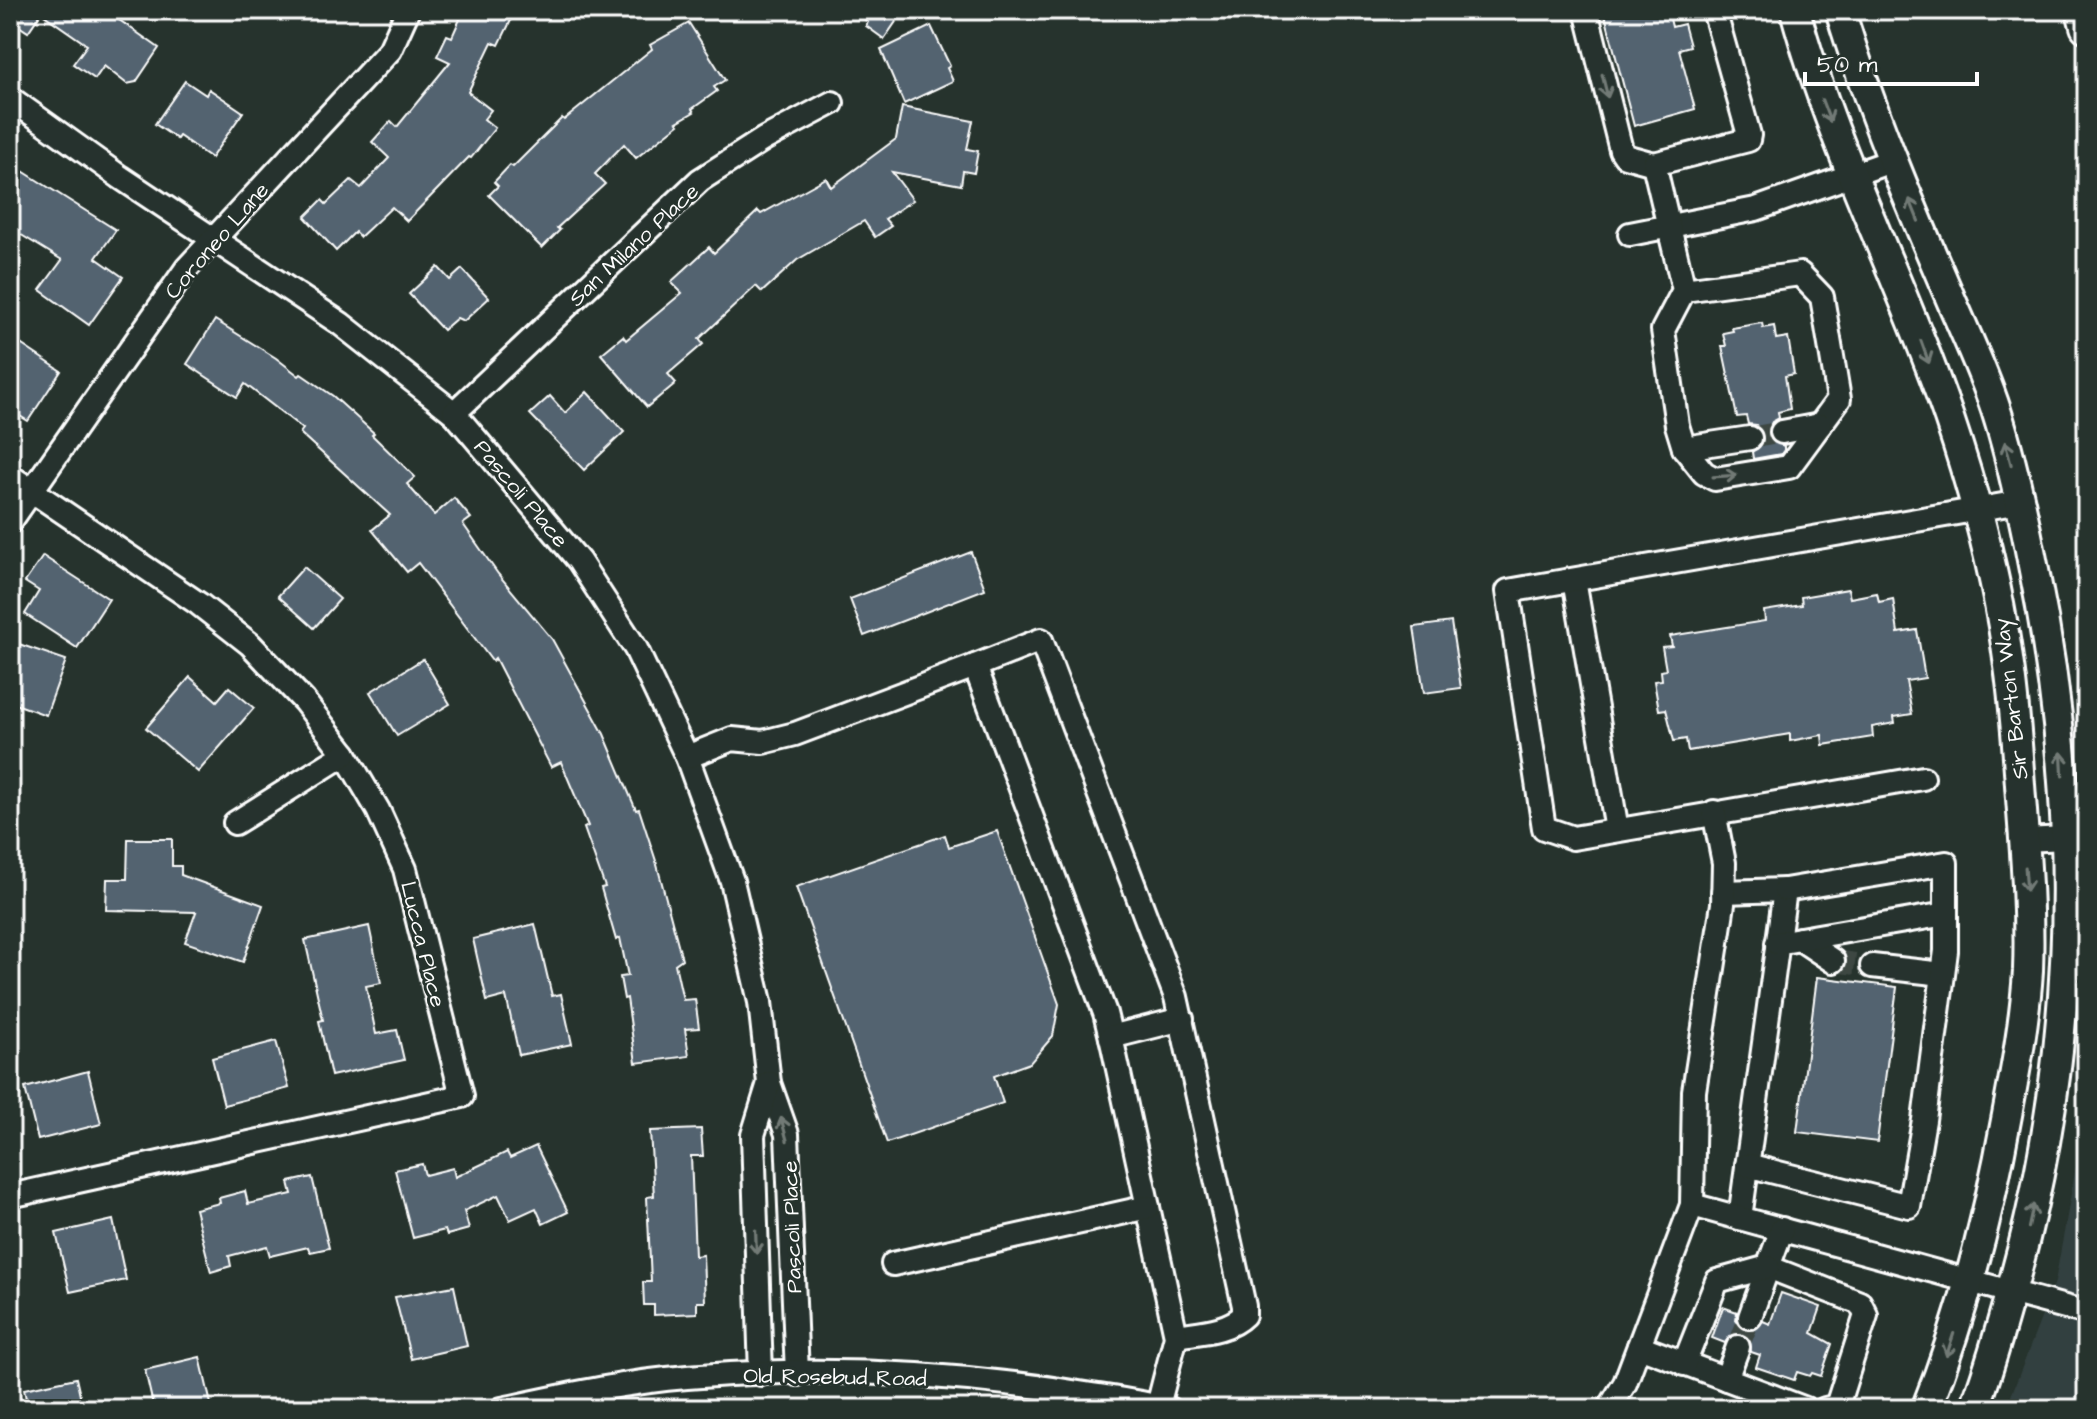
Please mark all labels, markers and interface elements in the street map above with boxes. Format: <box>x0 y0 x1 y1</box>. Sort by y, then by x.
scale bar <box>1805 36 1977 86</box>
text: 50 m <box>1817 48 1878 82</box>
one-way arrow <box>1598 72 1613 98</box>
one-way arrow <box>1820 98 1835 123</box>
street label: Coroneo Lane <box>158 176 277 306</box>
street label: San Milano Place <box>562 176 706 314</box>
one-way arrow <box>1906 198 1921 223</box>
one-way arrow <box>1918 339 1933 364</box>
street label: Pascoli Place <box>466 433 575 555</box>
one-way arrow <box>2000 440 2015 466</box>
one-way arrow <box>1711 468 1737 483</box>
street label: Sir Barton Way <box>1986 616 2038 781</box>
one-way arrow <box>2054 751 2069 778</box>
one-way arrow <box>2019 865 2034 892</box>
street label: Lucca Place <box>392 878 453 1011</box>
one-way arrow <box>776 1116 791 1142</box>
street label: Pascoli Place <box>775 1160 810 1294</box>
one-way arrow <box>2024 1204 2039 1230</box>
one-way arrow <box>749 1228 764 1255</box>
one-way arrow <box>1942 1332 1956 1357</box>
street label: Old Rosebud Road <box>743 1360 927 1395</box>

